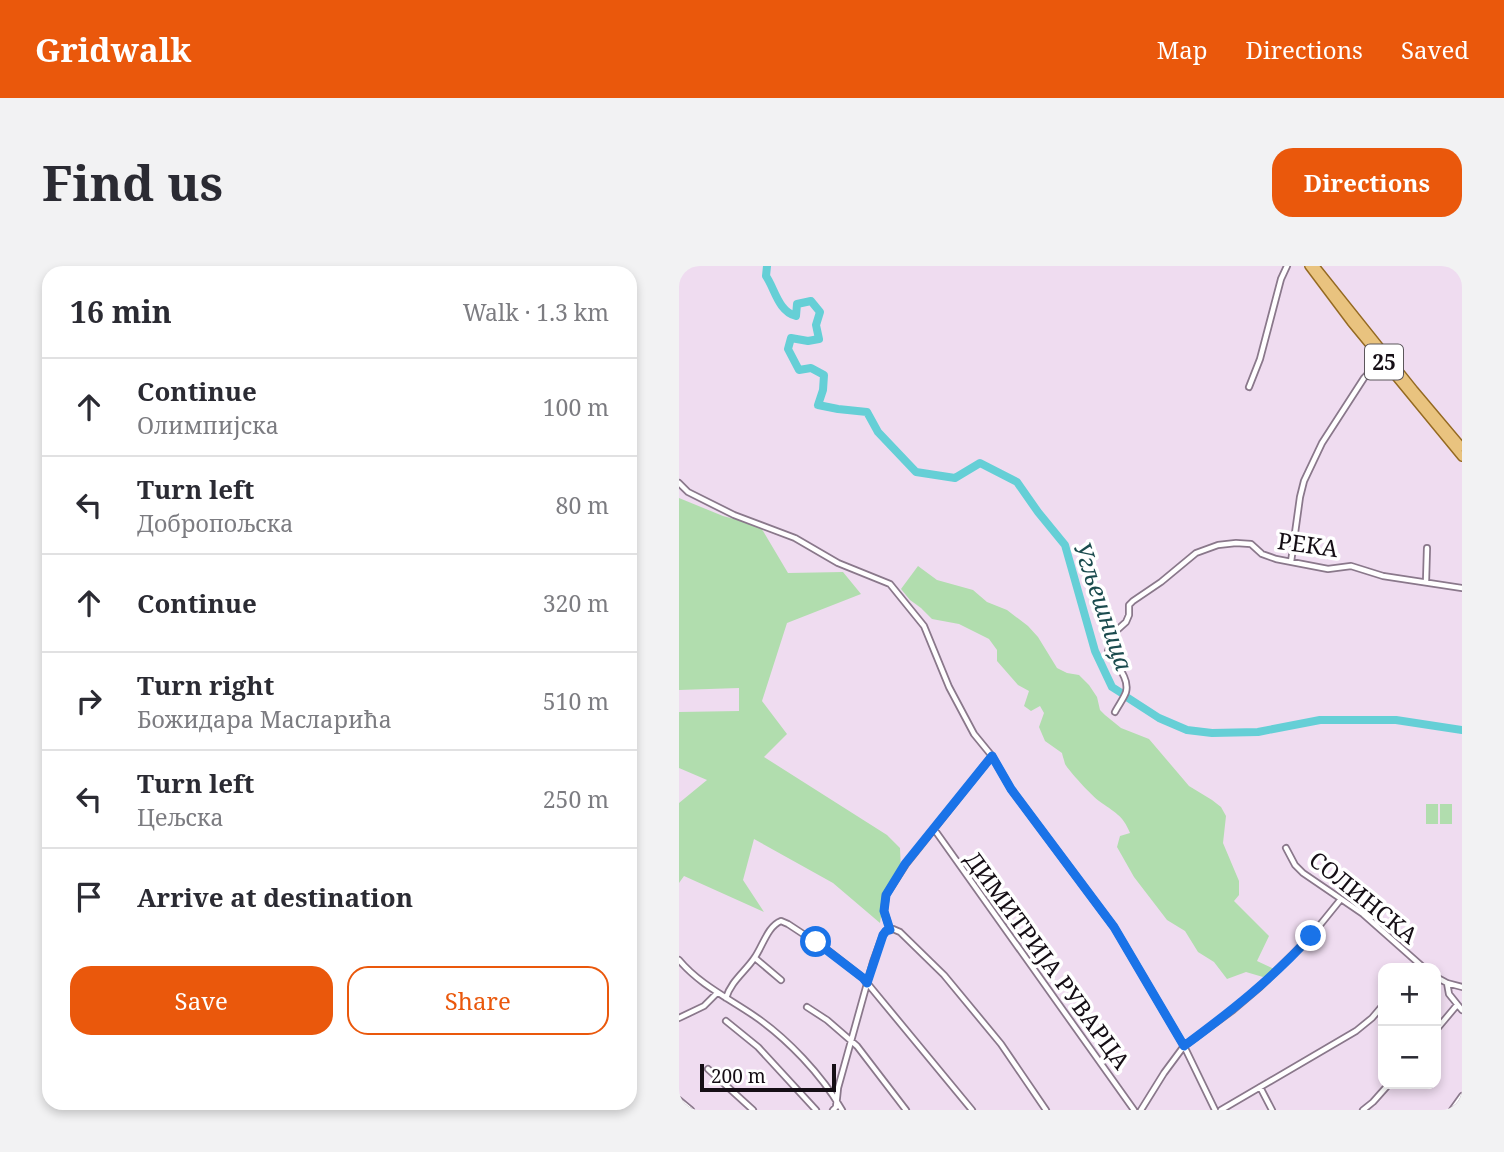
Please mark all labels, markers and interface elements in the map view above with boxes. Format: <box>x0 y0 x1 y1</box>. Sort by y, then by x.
text: Gridwalk <box>35 27 191 72</box>
text: Map <box>1157 33 1208 66</box>
text: Directions <box>1246 33 1363 66</box>
text: Saved <box>1401 33 1469 66</box>
button: Directions <box>1272 148 1462 217</box>
text: Find us <box>42 149 223 215</box>
text: 16 min <box>70 291 172 332</box>
text: Walk · 1.3 km <box>463 296 609 328</box>
road number: 25 <box>1365 344 1403 380</box>
text: Continue <box>137 373 257 409</box>
icon: ahead <box>70 388 108 426</box>
text: 100 m <box>543 391 609 423</box>
text: Олимпијска <box>137 409 279 441</box>
text: Turn left <box>137 471 254 507</box>
icon: left <box>70 486 108 524</box>
text: 80 m <box>556 489 609 521</box>
text: Добропољска <box>137 507 293 539</box>
street label: РЕКА <box>1276 524 1341 564</box>
water label: Угљешница <box>1067 537 1142 675</box>
icon: ahead <box>70 584 108 622</box>
text: Continue <box>137 585 257 621</box>
text: 320 m <box>543 587 609 619</box>
text: Turn right <box>137 667 274 703</box>
icon: right <box>70 682 108 720</box>
text: 510 m <box>543 685 609 717</box>
text: Божидара Масларића <box>137 703 392 735</box>
text: Turn left <box>137 765 254 801</box>
icon: left <box>70 780 108 818</box>
text: 250 m <box>543 783 609 815</box>
text: Цељска <box>137 801 224 833</box>
street label: СОЛИНСКА <box>1303 843 1426 951</box>
street label: ДИМИТРИЈА РУВАРЦА <box>958 845 1138 1076</box>
icon: arrive <box>70 878 108 916</box>
text: Arrive at destination <box>137 879 413 915</box>
route end <box>1295 920 1326 951</box>
route start <box>800 926 831 957</box>
map controls <box>1378 963 1441 1089</box>
button: + <box>1378 963 1441 1026</box>
button: Save <box>70 966 333 1035</box>
button: Share <box>347 966 609 1035</box>
button: − <box>1378 1026 1441 1089</box>
scale bar <box>700 1061 837 1093</box>
text: 200 m <box>711 1063 766 1089</box>

